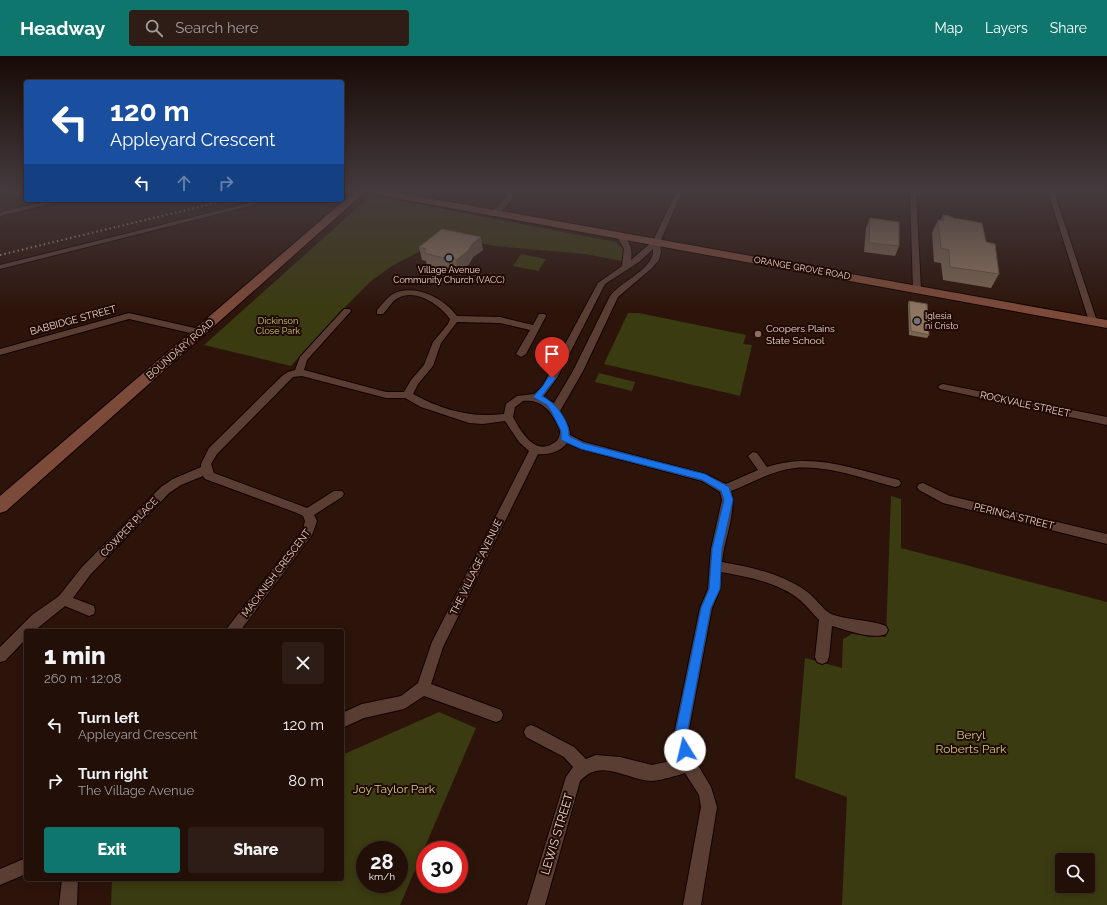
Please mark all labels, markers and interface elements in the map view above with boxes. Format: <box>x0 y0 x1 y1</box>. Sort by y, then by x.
search box <box>129 10 409 46</box>
text: Headway <box>20 17 105 39</box>
icon: search <box>143 17 165 39</box>
text: Search here <box>175 19 258 37</box>
text: Map <box>935 20 963 36</box>
text: Layers <box>985 20 1028 36</box>
text: Share <box>1050 20 1087 36</box>
text: 120 m <box>110 95 190 128</box>
icon: left <box>44 96 96 148</box>
text: Appleyard Crescent <box>110 129 275 150</box>
icon: left <box>131 172 153 194</box>
icon: ahead <box>173 172 195 194</box>
icon: right <box>215 172 237 194</box>
marker: Village Avenue Community Church (VACC) <box>444 253 454 263</box>
street label: ORANGE GROVE ROAD <box>753 255 851 281</box>
place label: Village Avenue Community Church (VACC) <box>393 265 505 285</box>
street label: BABBIDGE STREET <box>29 303 117 337</box>
place label: Iglesia ni Cristo <box>925 311 958 331</box>
park label: Dickinson Close Park <box>256 316 300 336</box>
marker: Iglesia ni Cristo <box>912 316 922 326</box>
street label: BOUNDARY ROAD <box>144 317 216 381</box>
place label: Coopers Plains State School <box>766 323 835 346</box>
marker: Coopers Plains State School <box>753 329 763 339</box>
pin <box>535 337 569 378</box>
icon: arrive <box>541 343 563 365</box>
street label: ROCKVALE STREET <box>979 389 1071 419</box>
street label: COWPER PLACE <box>98 495 160 559</box>
street label: PERINGA STREET <box>973 501 1055 531</box>
street label: THE VILLAGE AVENUE <box>448 517 504 617</box>
street label: MACKNISH CRESCENT <box>239 527 313 619</box>
text: 1 min <box>44 641 106 670</box>
button: close <box>282 642 324 684</box>
text: 260 m · 12:08 <box>44 671 121 686</box>
text: Turn left <box>78 709 139 727</box>
icon: left <box>44 714 66 736</box>
text: 120 m <box>283 716 324 734</box>
text: Appleyard Crescent <box>78 727 197 742</box>
park label: Beryl Roberts Park <box>936 728 1007 756</box>
position arrow <box>664 729 706 771</box>
text: Turn right <box>78 765 148 783</box>
icon: right <box>44 770 66 792</box>
text: 80 m <box>288 772 324 790</box>
park label: Joy Taylor Park <box>353 782 436 796</box>
text: The Village Avenue <box>78 783 194 798</box>
street label: LEWIS STREET <box>538 791 576 876</box>
button: Exit <box>44 827 180 873</box>
button: Share <box>188 827 324 873</box>
speed limit sign: 30 <box>416 841 468 893</box>
text: 28 <box>370 850 394 874</box>
map controls <box>1055 853 1095 893</box>
button: search <box>1055 853 1095 893</box>
text: km/h <box>369 871 395 882</box>

